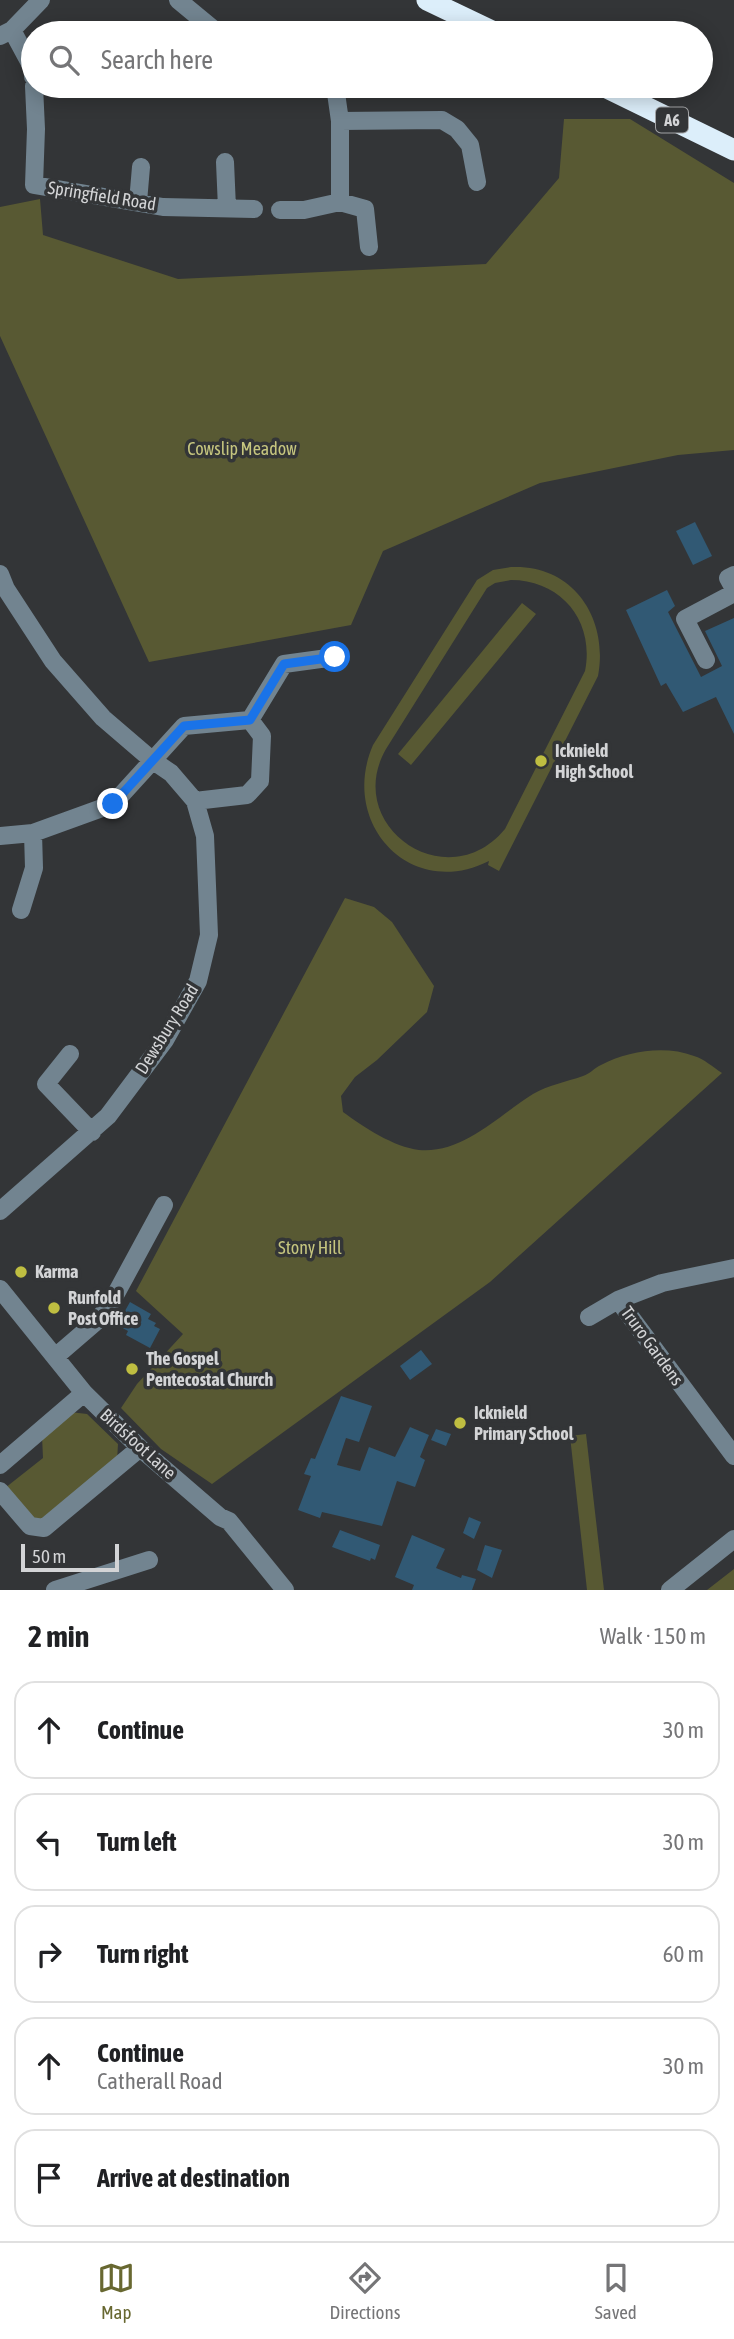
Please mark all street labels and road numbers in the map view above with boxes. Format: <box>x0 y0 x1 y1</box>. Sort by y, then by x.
road number: A6 <box>656 108 688 132</box>
street label: Springfield Road <box>46 177 158 214</box>
street label: Dewsbury Road <box>131 980 202 1078</box>
street label: Truro Gardens <box>617 1302 688 1389</box>
street label: Birdsfoot Lane <box>96 1404 181 1483</box>

